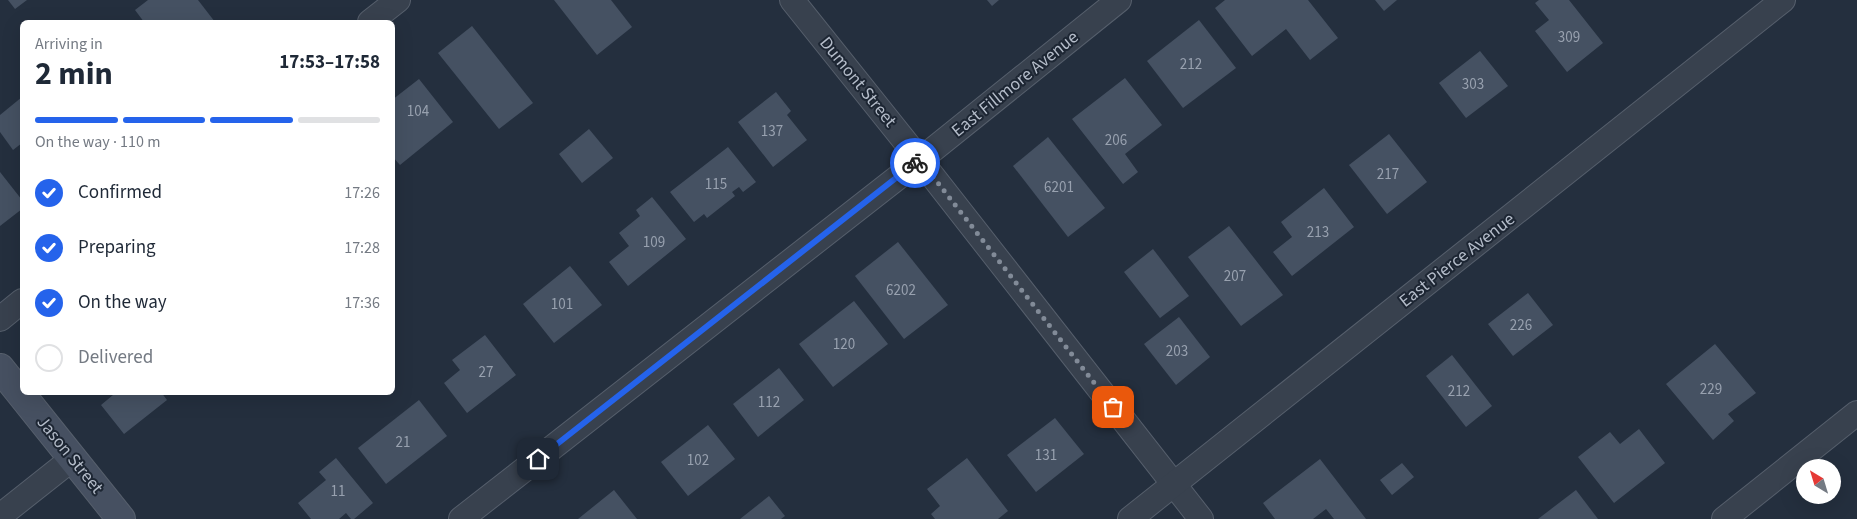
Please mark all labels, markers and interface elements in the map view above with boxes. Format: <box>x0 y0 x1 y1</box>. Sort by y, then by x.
street label: East Fillmore Avenue <box>946 25 1084 143</box>
house number: 309 <box>1558 27 1580 48</box>
street label: Dumont Street <box>814 31 902 133</box>
text: Arriving in <box>35 33 103 55</box>
text: 17:53–17:58 <box>279 49 380 76</box>
text: 2 min <box>35 51 113 97</box>
house number: 212 <box>1180 54 1202 75</box>
house number: 303 <box>1462 74 1484 95</box>
house number: 104 <box>407 101 430 122</box>
house number: 137 <box>761 121 783 142</box>
house number: 206 <box>1105 130 1127 151</box>
text: On the way · 110 m <box>35 131 160 153</box>
courier <box>890 138 940 188</box>
icon: bike <box>901 149 929 177</box>
house number: 217 <box>1377 164 1399 185</box>
house number: 115 <box>705 174 727 195</box>
house number: 6201 <box>1044 177 1074 198</box>
icon: check <box>35 179 63 207</box>
text: Confirmed <box>78 179 162 206</box>
text: 17:26 <box>344 182 380 204</box>
street label: East Pierce Avenue <box>1394 207 1520 313</box>
house number: 213 <box>1307 222 1329 243</box>
house number: 109 <box>643 232 665 253</box>
icon: check <box>35 234 63 262</box>
text: Preparing <box>78 234 156 261</box>
text: 17:28 <box>344 237 380 259</box>
house number: 207 <box>1224 266 1246 287</box>
house number: 6202 <box>886 280 916 301</box>
icon: check <box>35 289 63 317</box>
text: On the way <box>78 289 167 316</box>
text: 17:36 <box>344 292 380 314</box>
house number: 101 <box>551 294 573 315</box>
house number: 226 <box>1510 315 1532 336</box>
house number: 120 <box>833 334 855 355</box>
house number: 203 <box>1166 341 1188 362</box>
text: Delivered <box>78 344 153 371</box>
house number: 27 <box>479 362 493 383</box>
house number: 229 <box>1700 379 1722 400</box>
house number: 212 <box>1448 381 1470 402</box>
pin <box>1092 386 1134 428</box>
house number: 112 <box>758 392 780 413</box>
icon: bag <box>1099 393 1127 421</box>
street label: Jason Street <box>31 411 109 499</box>
house number: 21 <box>396 432 410 453</box>
pin <box>517 438 559 480</box>
icon: home <box>524 445 552 473</box>
house number: 131 <box>1035 445 1057 466</box>
house number: 102 <box>687 450 709 471</box>
north arrow <box>1796 459 1841 504</box>
map controls <box>1796 459 1841 504</box>
house number: 11 <box>331 481 345 502</box>

